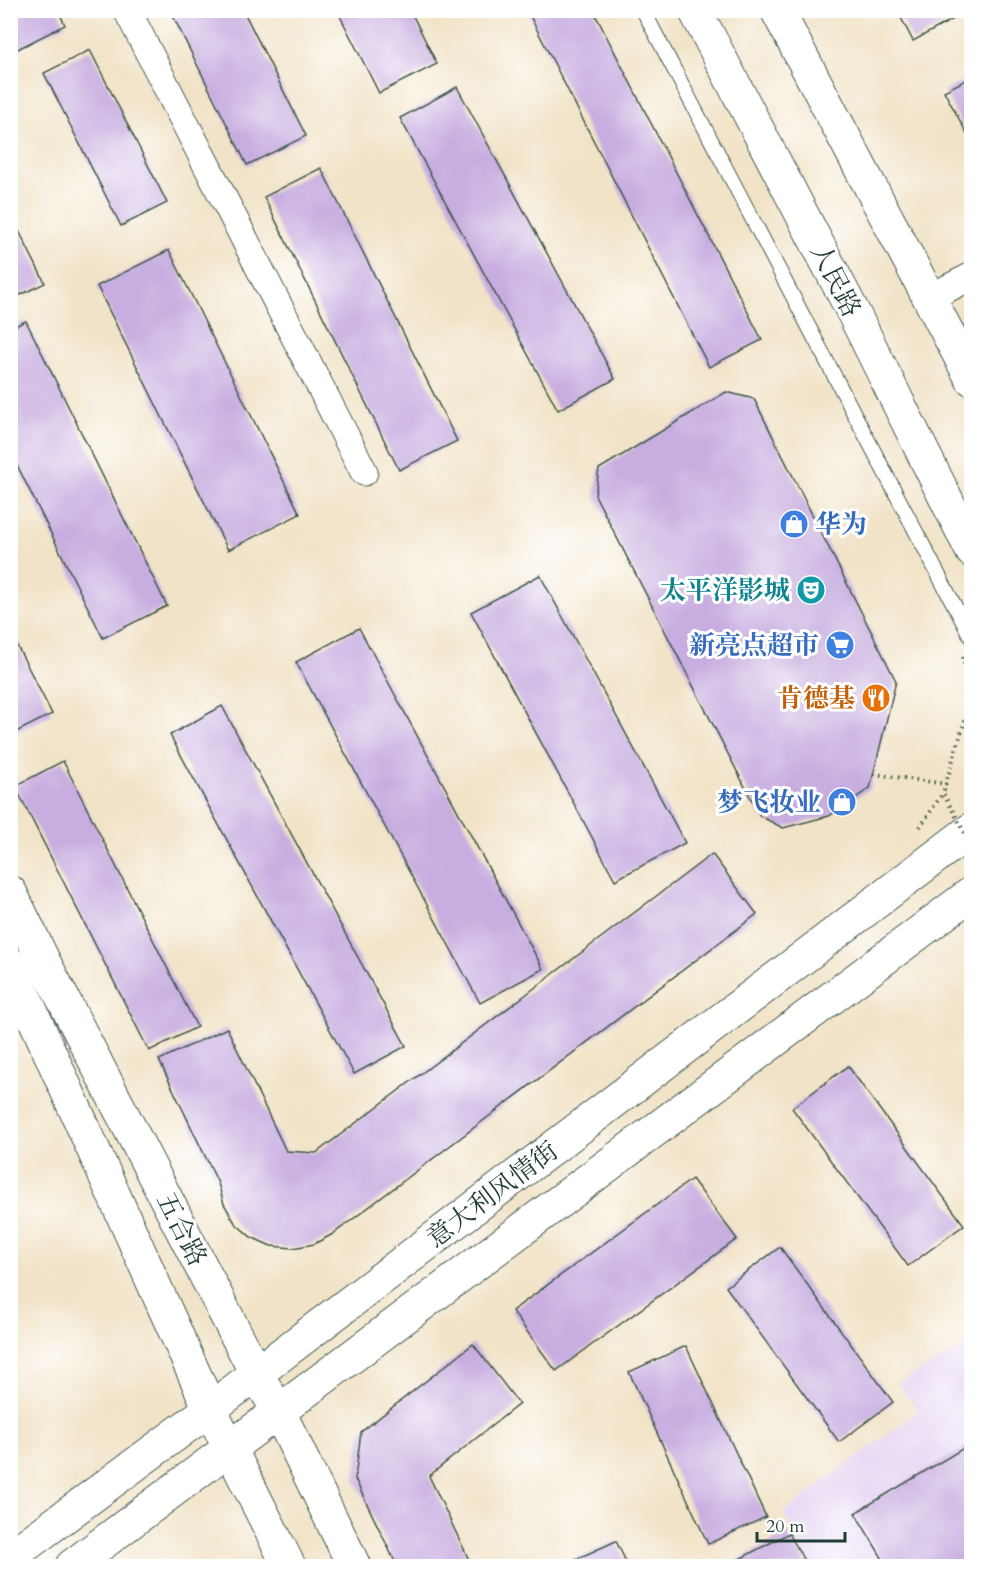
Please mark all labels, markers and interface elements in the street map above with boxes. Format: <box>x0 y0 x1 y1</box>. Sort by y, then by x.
street label: 人民路 <box>802 238 869 323</box>
place label: 华为 <box>815 507 867 542</box>
shop icon: 华为 <box>778 508 810 540</box>
place label: 太平洋影城 <box>660 573 790 608</box>
theatre icon: 太平洋影城 <box>795 574 827 606</box>
place label: 新亮点超市 <box>689 628 819 663</box>
supermarket icon: 新亮点超市 <box>824 629 856 661</box>
place label: 肯德基 <box>777 681 855 716</box>
restaurant icon: 肯德基 <box>860 682 892 714</box>
place label: 梦飞妆业 <box>717 785 821 820</box>
shop icon: 梦飞妆业 <box>826 786 858 818</box>
street label: 意大利风情街 <box>419 1133 565 1255</box>
street label: 五合路 <box>148 1187 215 1272</box>
scale bar <box>757 1505 846 1543</box>
text: 20 m <box>766 1514 805 1539</box>

